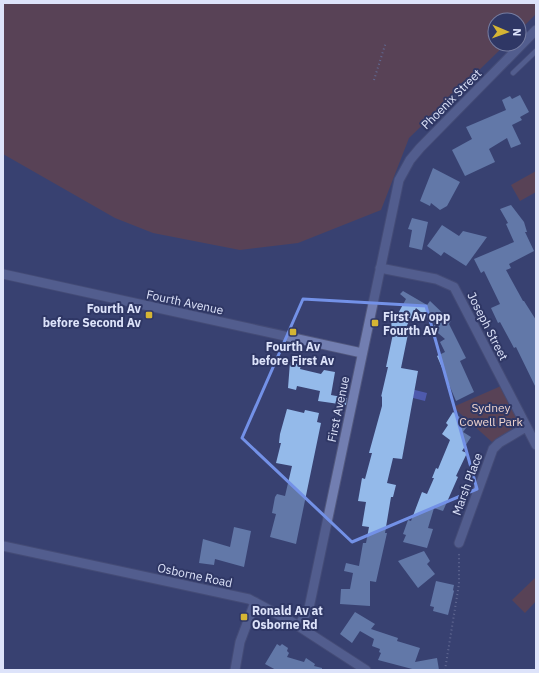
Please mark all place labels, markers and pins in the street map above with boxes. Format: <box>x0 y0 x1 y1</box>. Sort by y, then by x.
place label: Fourth Av before Second Av <box>43 301 142 330</box>
place label: First Av opp Fourth Av <box>383 309 450 338</box>
marker: Fourth Av before Second Av <box>144 310 154 320</box>
marker: First Av opp Fourth Av <box>370 318 380 328</box>
marker: Fourth Av before First Av <box>288 327 298 337</box>
place label: Fourth Av before First Av <box>252 339 335 368</box>
place label: Ronald Av at Osborne Rd <box>252 603 323 632</box>
marker: Ronald Av at Osborne Rd <box>239 612 249 622</box>

